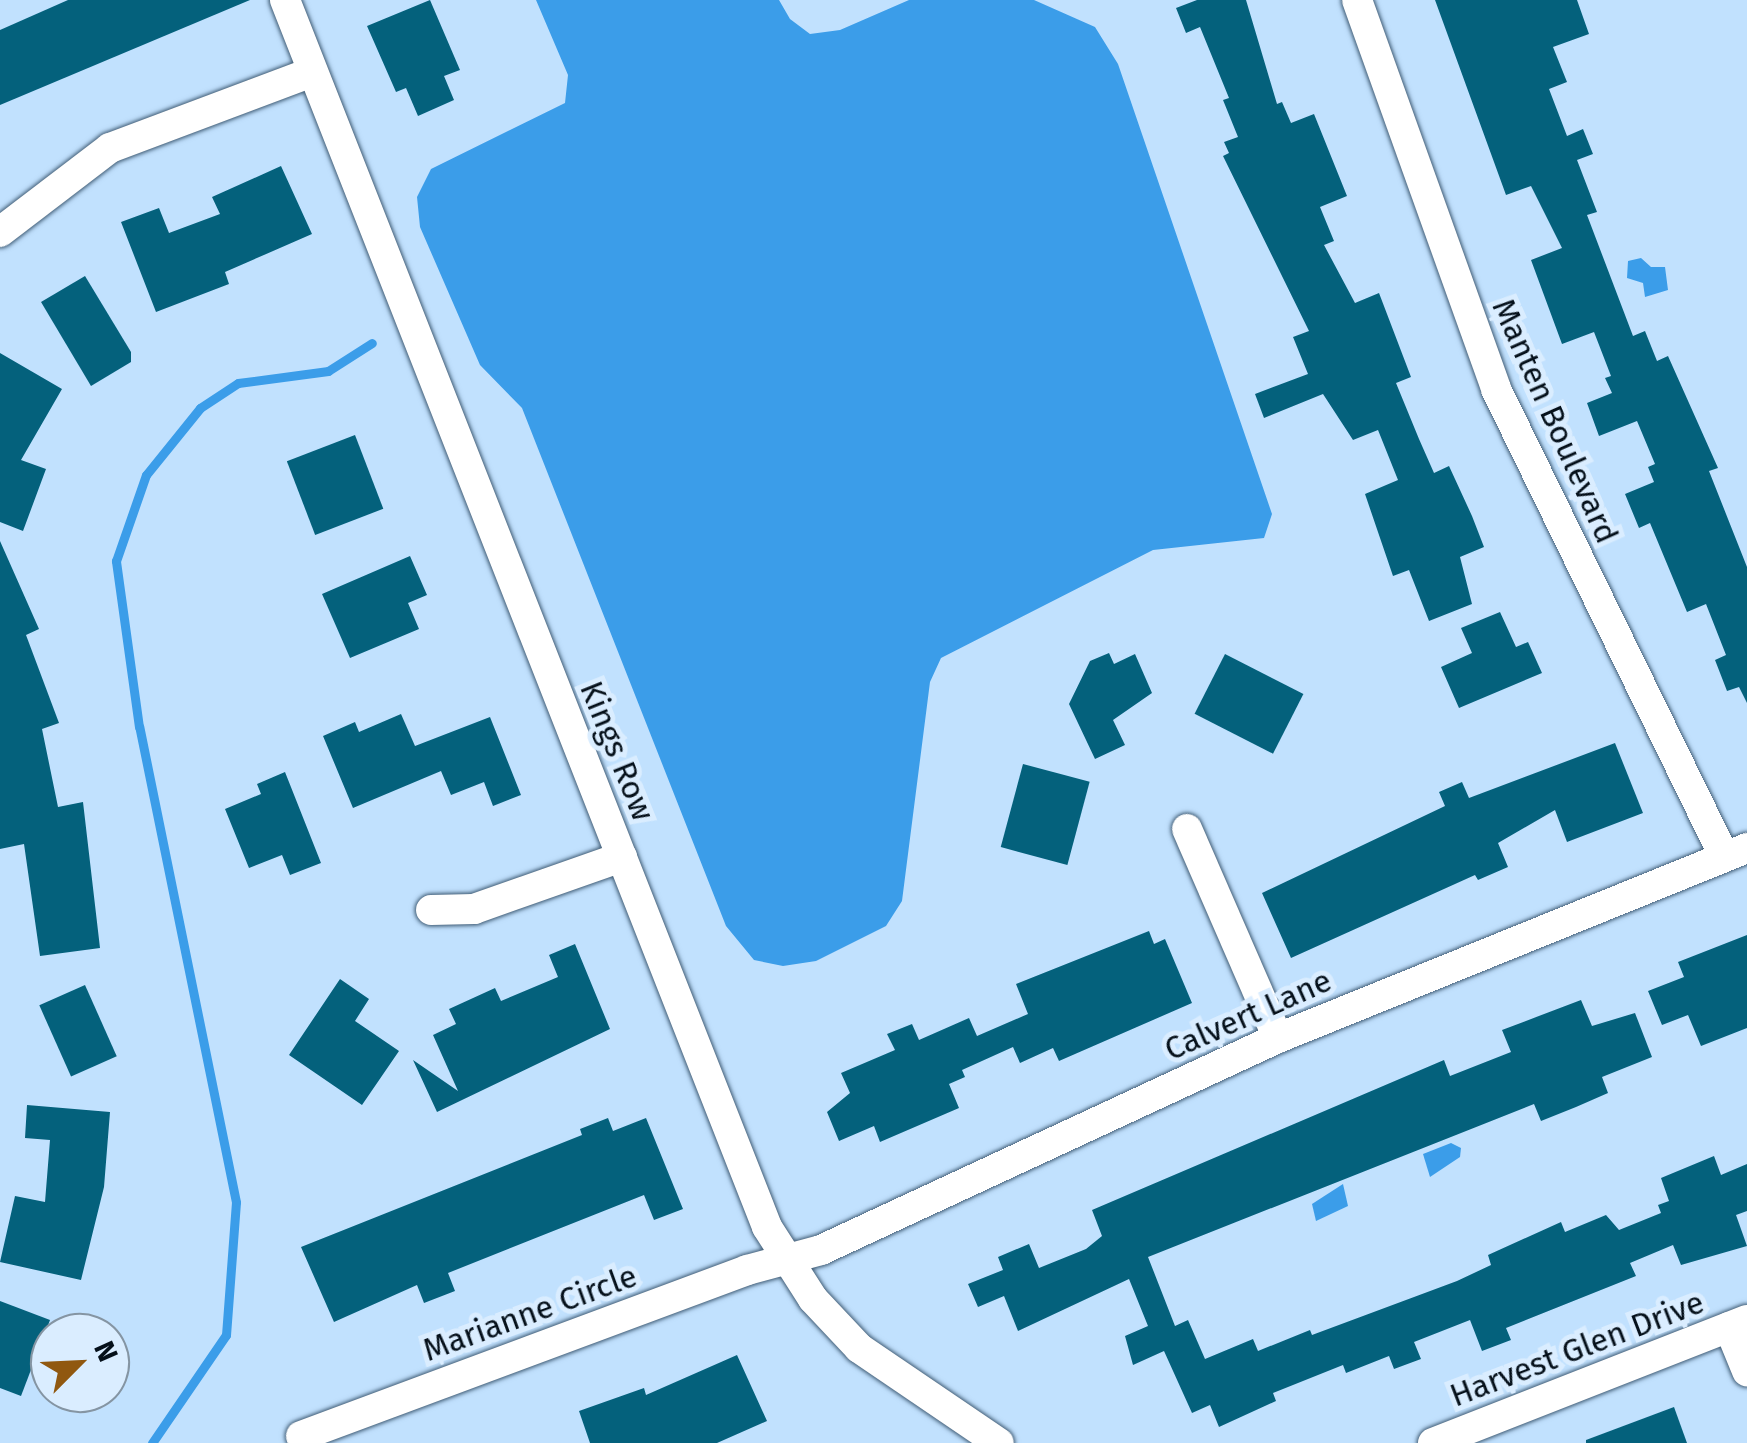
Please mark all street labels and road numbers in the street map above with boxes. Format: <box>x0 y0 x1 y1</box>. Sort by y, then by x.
street label: Manten Boulevard <box>1484 293 1626 549</box>
street label: Kings Row <box>572 676 662 826</box>
street label: Calvert Lane <box>1159 961 1337 1069</box>
street label: Marianne Circle <box>418 1257 642 1369</box>
street label: Harvest Glen Drive <box>1445 1283 1709 1415</box>

